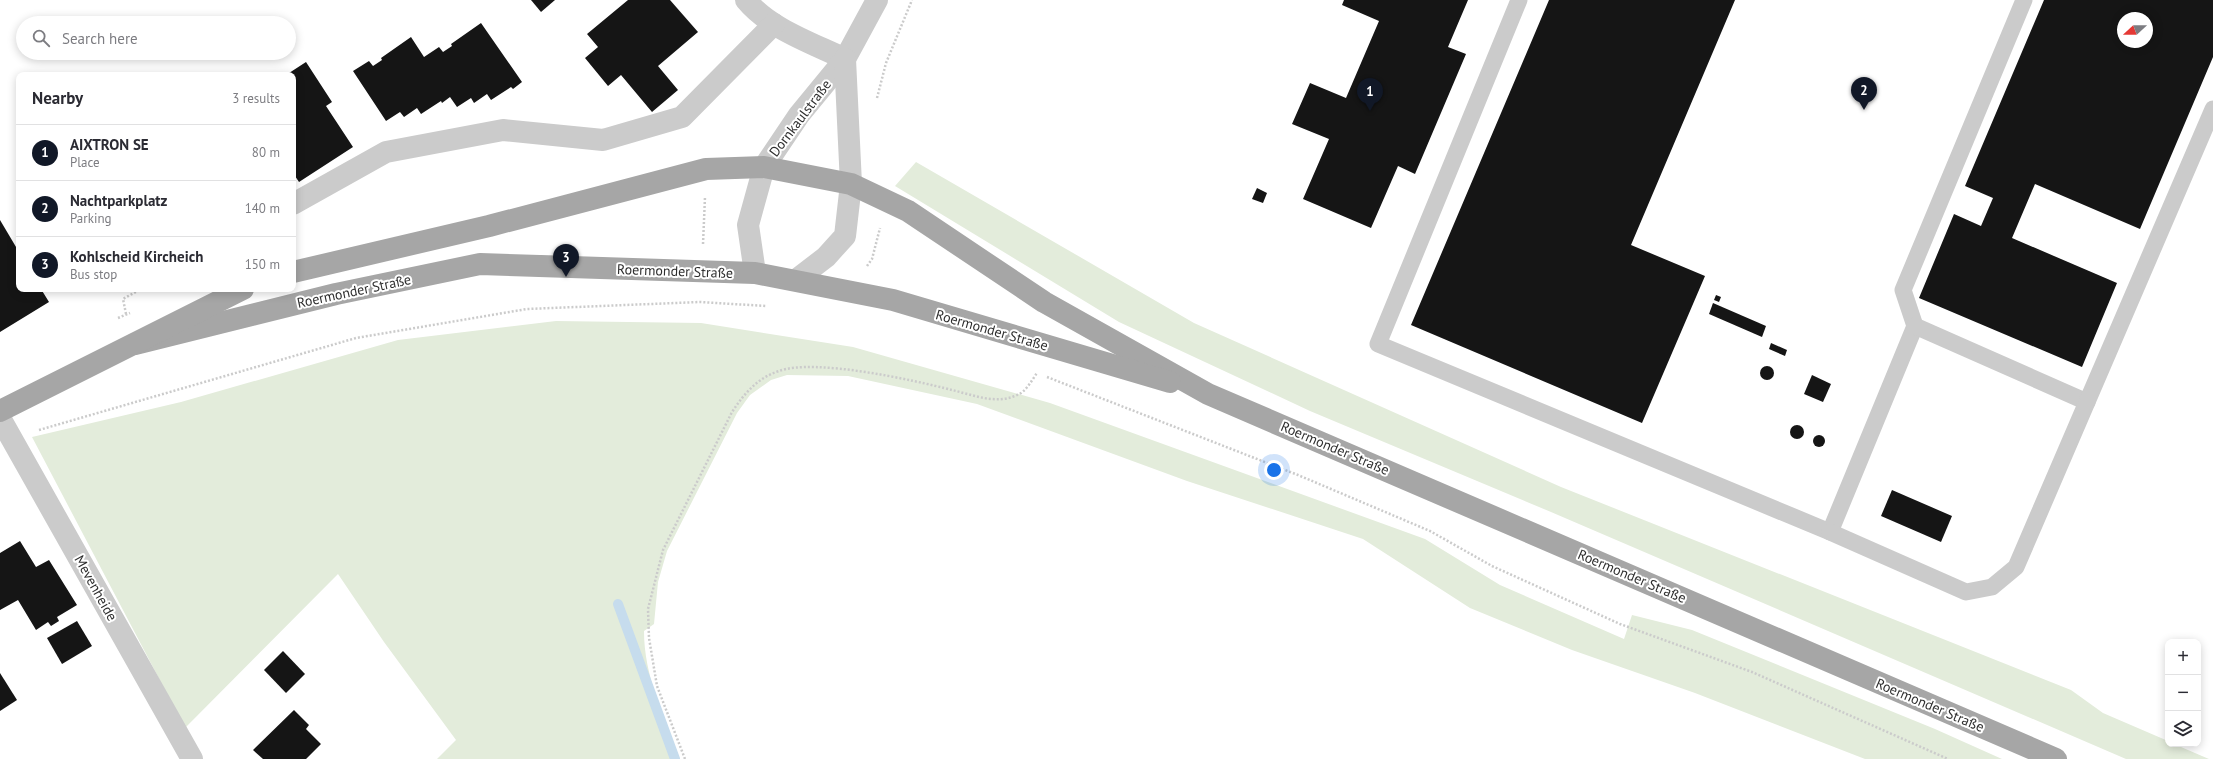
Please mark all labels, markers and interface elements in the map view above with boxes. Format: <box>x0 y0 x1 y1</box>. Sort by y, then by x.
north arrow <box>2117 12 2153 48</box>
search box <box>16 16 296 60</box>
icon: search <box>30 27 52 49</box>
text: Search here <box>62 29 138 48</box>
street label: Dornkaulstraße <box>765 76 835 160</box>
pin: 2 <box>1851 77 1877 110</box>
pin: 1 <box>1357 78 1383 111</box>
text: Nearby <box>32 87 83 109</box>
text: 3 results <box>232 90 280 107</box>
text: AIXTRON SE <box>70 135 149 154</box>
text: 1 <box>41 144 49 161</box>
text: 80 m <box>252 144 280 161</box>
text: Place <box>70 154 100 171</box>
text: Nachtparkplatz <box>70 191 167 210</box>
text: 2 <box>41 200 49 217</box>
text: 140 m <box>245 200 280 217</box>
text: Parking <box>70 210 111 227</box>
pin: 3 <box>553 244 579 277</box>
text: Kohlscheid Kircheich <box>70 247 203 266</box>
text: 3 <box>41 256 49 273</box>
text: 150 m <box>245 256 280 273</box>
street label: Roermonder Straße <box>617 260 733 282</box>
text: Bus stop <box>70 266 117 283</box>
street label: Roermonder Straße <box>295 270 413 312</box>
street label: Roermonder Straße <box>934 305 1050 355</box>
street label: Roermonder Straße <box>1278 417 1392 479</box>
your location <box>1264 460 1284 480</box>
street label: Roermonder Straße <box>1575 545 1689 607</box>
street label: Mevenheide <box>71 552 121 624</box>
map controls <box>2165 639 2201 747</box>
button: + <box>2165 639 2201 675</box>
street label: Roermonder Straße <box>1873 674 1987 736</box>
button: − <box>2165 675 2201 711</box>
button: layers <box>2165 711 2201 747</box>

